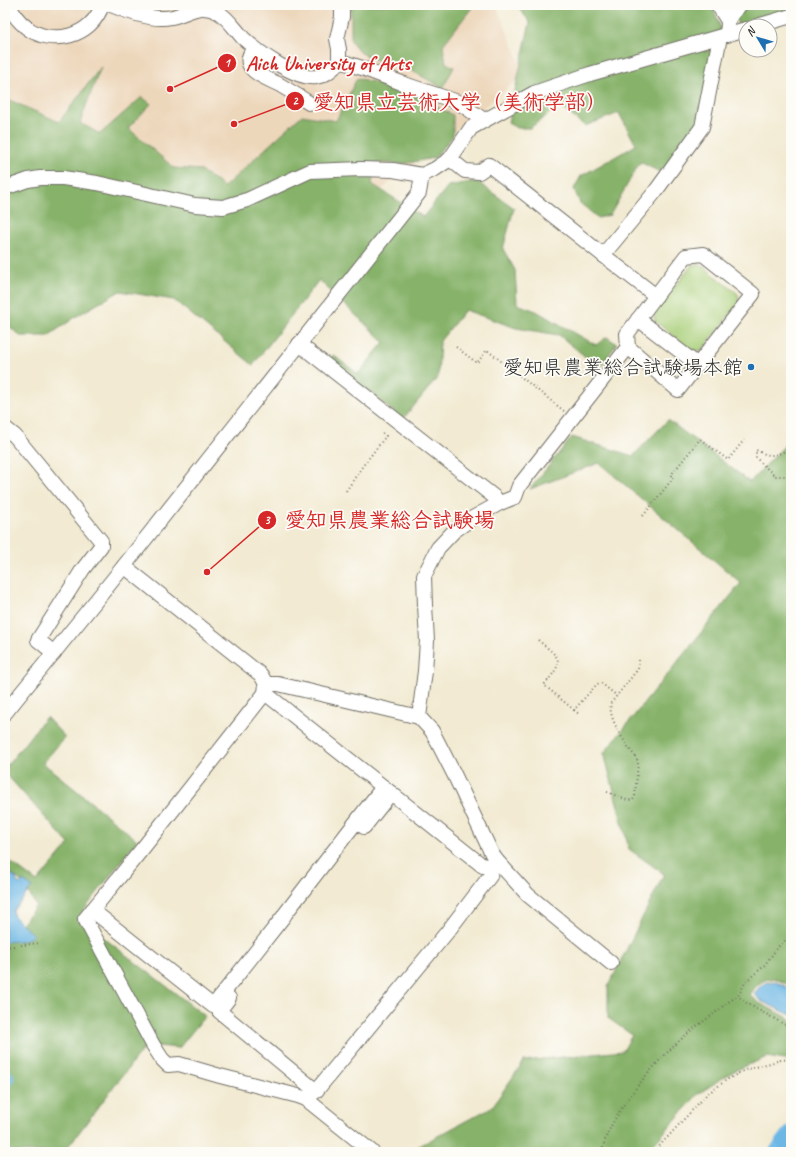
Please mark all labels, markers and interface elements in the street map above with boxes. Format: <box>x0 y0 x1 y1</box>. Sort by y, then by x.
north arrow <box>738 18 778 58</box>
text: N <box>743 23 759 39</box>
callout: Aich University of Arts <box>217 46 418 79</box>
text: Aich University of Arts <box>246 50 413 77</box>
text: 1 <box>224 55 231 71</box>
callout: 愛知県立芸術大学（美術学部） <box>285 85 615 118</box>
text: 愛知県立芸術大学（美術学部） <box>313 89 607 115</box>
text: 2 <box>292 93 299 109</box>
place label: 愛知県農業総合試験場本館 <box>503 355 743 380</box>
marker: 愛知県農業総合試験場本館 <box>746 362 756 372</box>
callout: 愛知県農業総合試験場 <box>257 503 503 536</box>
text: 愛知県農業総合試験場 <box>285 507 495 533</box>
text: 3 <box>264 512 271 528</box>

